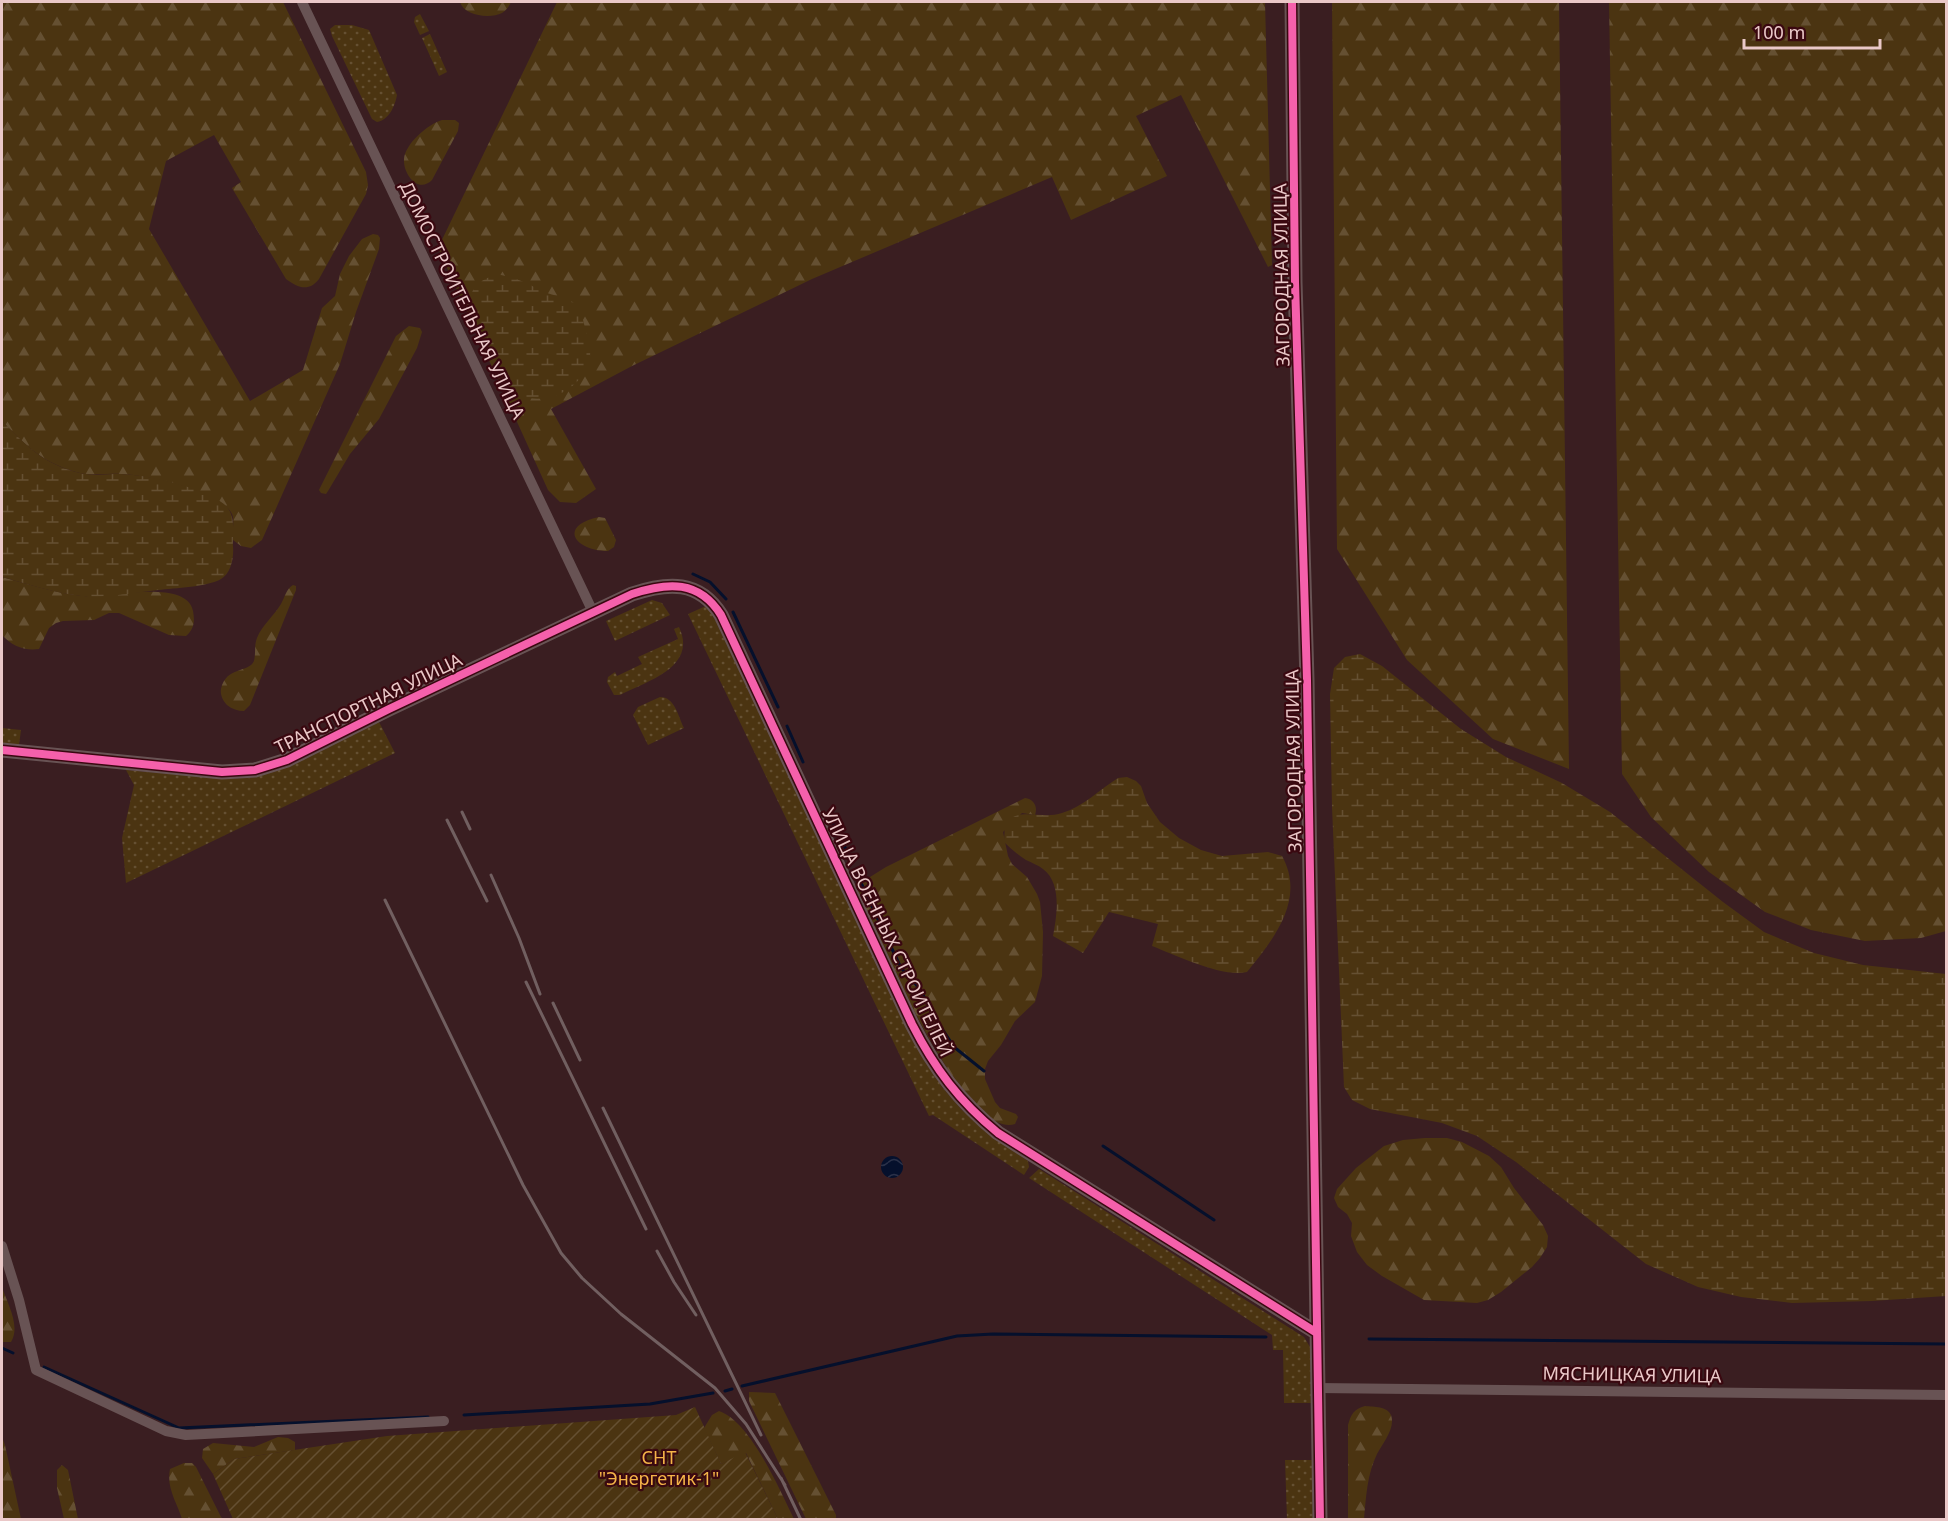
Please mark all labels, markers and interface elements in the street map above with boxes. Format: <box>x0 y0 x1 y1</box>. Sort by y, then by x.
scale bar <box>1744 12 1880 50</box>
text: 100 m <box>1753 20 1805 44</box>
street label: ДОМОСТРОИТЕЛЬНАЯ УЛИЦА <box>395 177 531 423</box>
street label: ЗАГОРОДНАЯ УЛИЦА <box>1267 183 1295 367</box>
street label: ТРАНСПОРТНАЯ УЛИЦА <box>270 647 466 759</box>
street label: ЗАГОРОДНАЯ УЛИЦА <box>1279 669 1307 853</box>
street label: УЛИЦА ВОЕННЫХ СТРОИТЕЛЕЙ <box>817 804 959 1060</box>
street label: МЯСНИЦКАЯ УЛИЦА <box>1542 1360 1722 1388</box>
park label: СНТ "Энергетик-1" <box>599 1445 719 1490</box>

